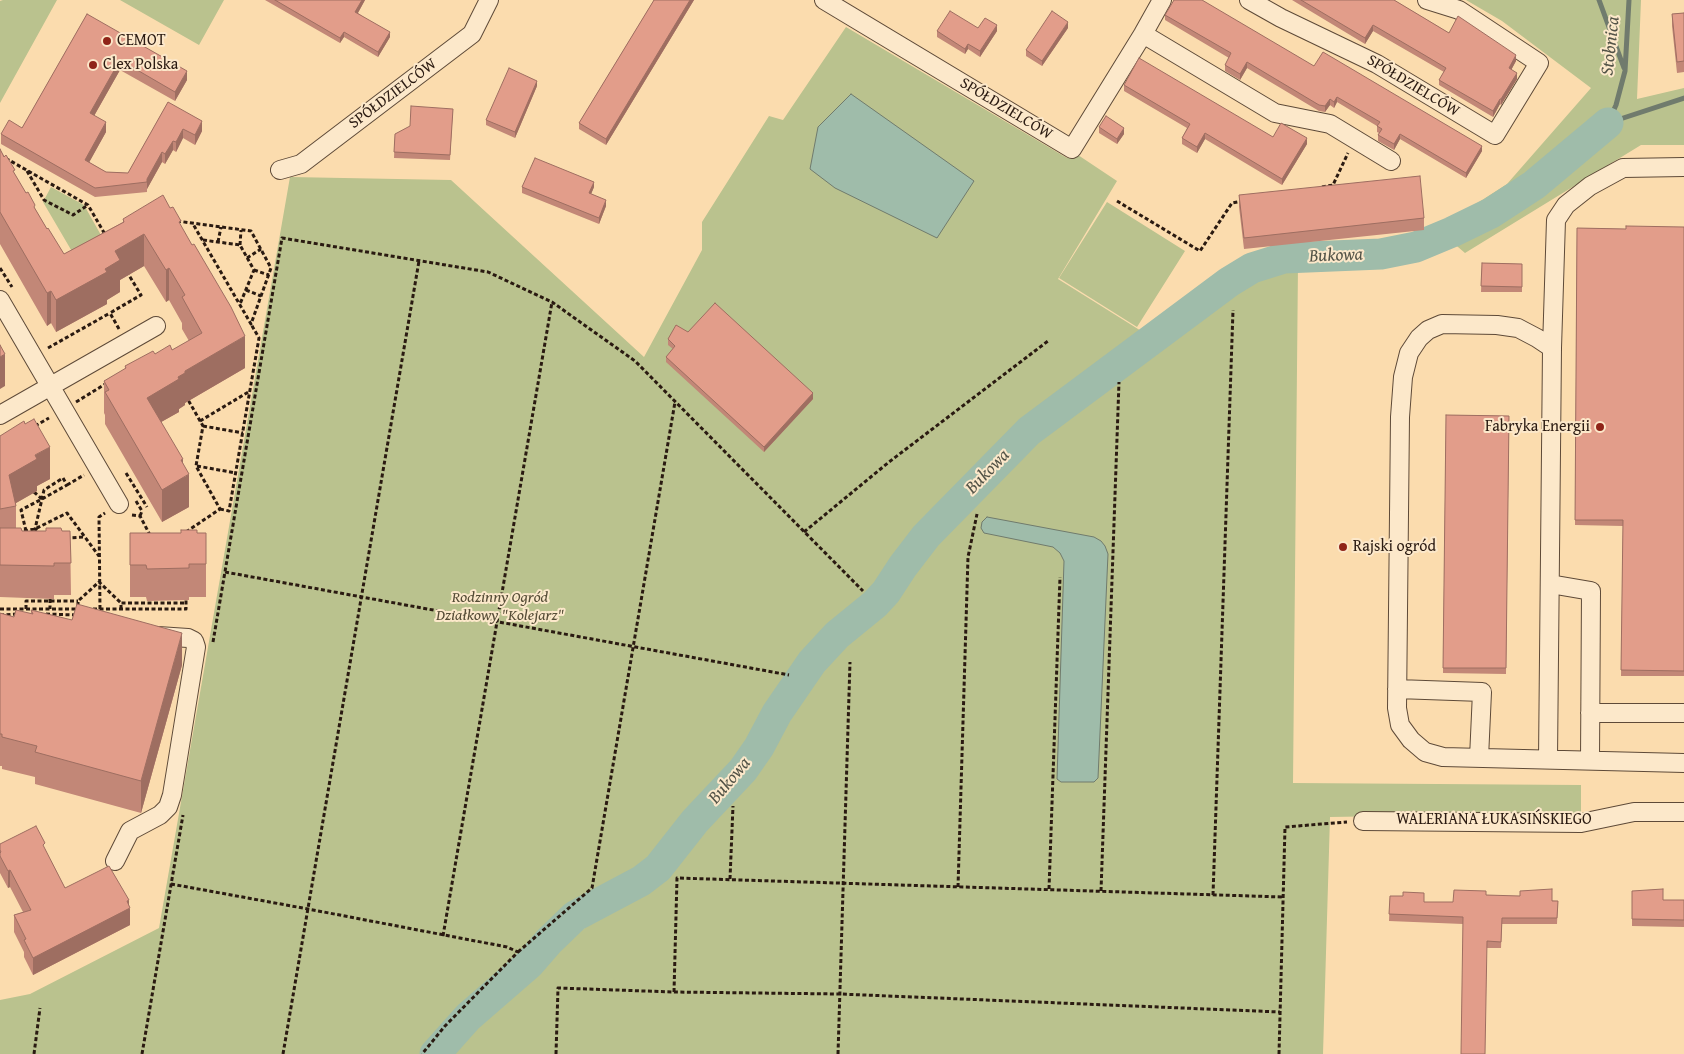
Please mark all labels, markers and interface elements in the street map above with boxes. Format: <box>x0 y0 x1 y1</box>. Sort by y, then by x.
water label: Stobnica <box>1597 15 1625 77</box>
place label: CEMOT <box>117 31 166 51</box>
marker: CEMOT <box>101 35 113 47</box>
street label: SPÓŁDZIELCÓW <box>1363 51 1463 121</box>
place label: Clex Polska <box>103 55 178 75</box>
street label: SPÓŁDZIELCÓW <box>345 55 441 133</box>
marker: Clex Polska <box>87 59 99 71</box>
street label: SPÓŁDZIELCÓW <box>956 74 1056 144</box>
water label: Bukowa <box>1309 244 1363 268</box>
place label: Fabryka Energii <box>1485 417 1590 437</box>
marker: Fabryka Energii <box>1594 421 1606 433</box>
water label: Bukowa <box>961 445 1015 499</box>
place label: Rajski ogród <box>1353 537 1436 557</box>
marker: Rajski ogród <box>1337 541 1349 553</box>
park label: Rodzinny Ogród Działkowy "Kolejarz" <box>436 588 564 626</box>
water label: Bukowa <box>704 753 756 809</box>
street label: WALERIANA ŁUKASIŃSKIEGO <box>1396 810 1592 830</box>

